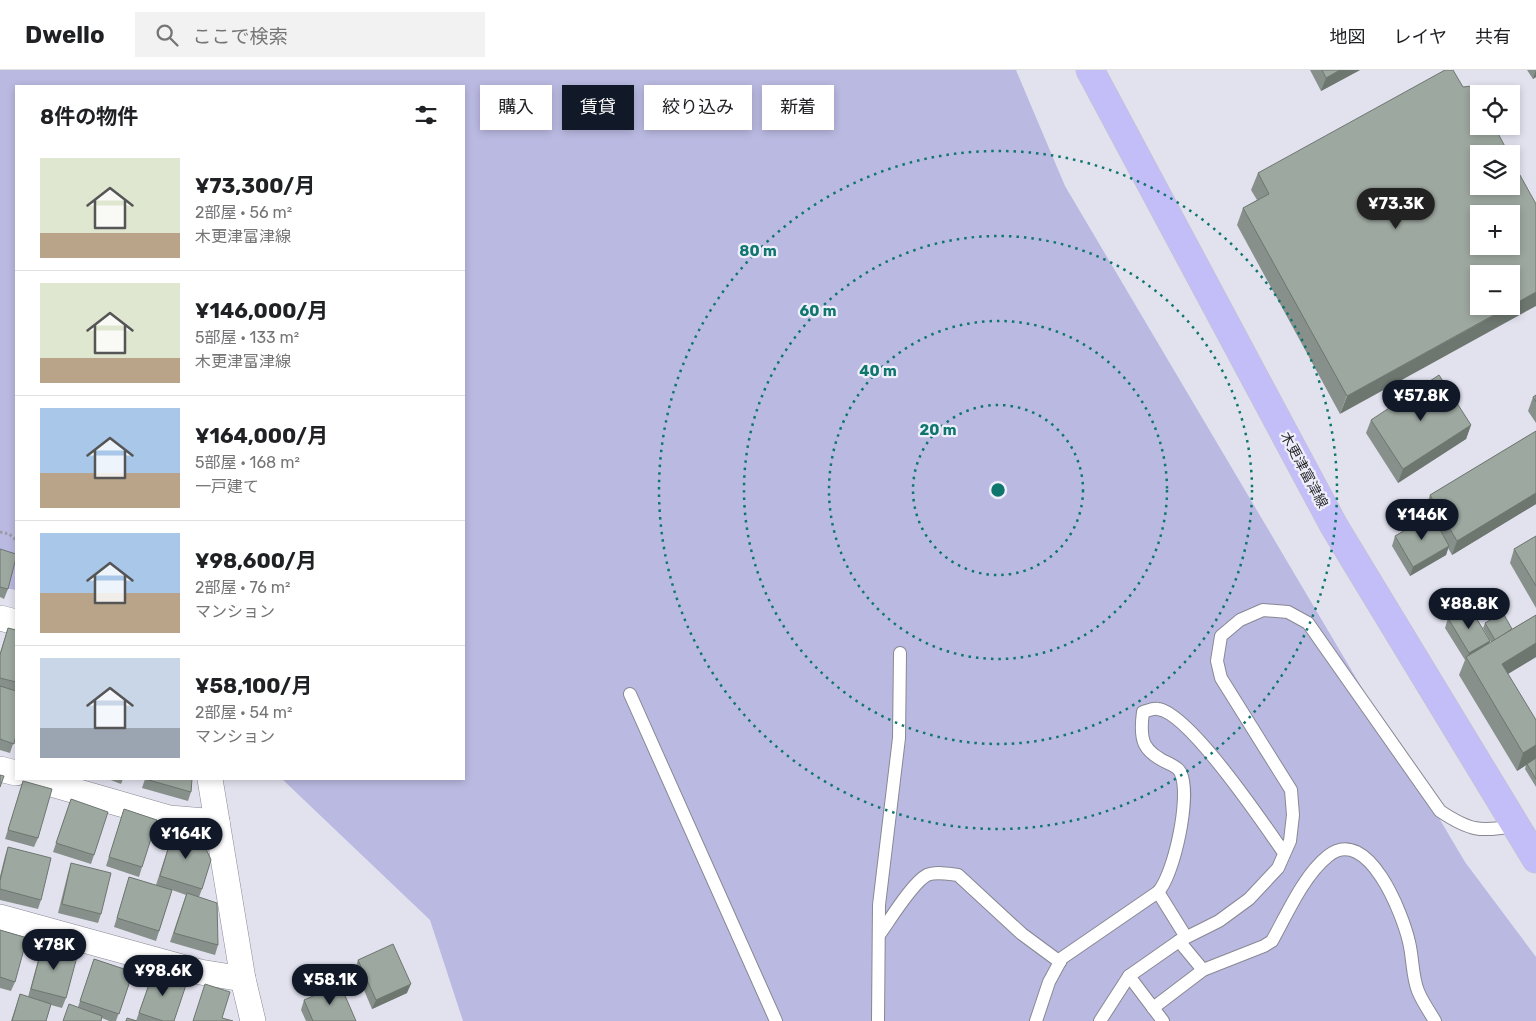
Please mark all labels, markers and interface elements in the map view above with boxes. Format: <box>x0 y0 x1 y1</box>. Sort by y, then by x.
search box <box>135 12 485 57</box>
text: Dwello <box>25 21 105 49</box>
icon: search <box>153 21 181 49</box>
text: ここで検索 <box>193 25 288 48</box>
text: 地図 <box>1330 26 1366 48</box>
text: レイヤ <box>1394 26 1447 48</box>
text: 共有 <box>1475 26 1511 48</box>
chip: 購入 <box>480 85 552 130</box>
chip: 賃貸 <box>562 85 634 130</box>
chip: 絞り込み <box>644 85 752 130</box>
chip: 新着 <box>762 85 834 130</box>
map controls <box>1470 85 1520 315</box>
button: locate <box>1470 85 1520 135</box>
icon: filters <box>412 101 440 129</box>
text: 8件の物件 <box>40 104 138 129</box>
button: layers <box>1470 145 1520 195</box>
text: ¥73,300/月 <box>195 173 315 198</box>
icon: home <box>80 178 140 238</box>
pin: ¥73.3K <box>1355 188 1437 230</box>
text: ¥73.3K <box>1368 194 1424 213</box>
text: 2部屋 · 56 m² <box>195 203 292 222</box>
button: + <box>1470 205 1520 255</box>
text: 木更津富津線 <box>195 227 291 246</box>
text: 80 m <box>739 242 777 260</box>
button: − <box>1470 265 1520 315</box>
text: ¥146,000/月 <box>195 298 328 323</box>
text: 60 m <box>800 302 836 320</box>
icon: home <box>80 303 140 363</box>
text: 5部屋 · 133 m² <box>195 328 299 347</box>
text: 木更津富津線 <box>195 352 291 371</box>
text: 40 m <box>859 362 897 380</box>
pin: ¥57.8K <box>1380 380 1462 422</box>
text: ¥57.8K <box>1393 386 1449 405</box>
text: 20 m <box>920 421 956 439</box>
text: ¥164,000/月 <box>195 423 328 448</box>
icon: home <box>80 428 140 488</box>
street label: 木更津富津線 <box>1277 429 1331 511</box>
text: 5部屋 · 168 m² <box>195 453 300 472</box>
text: 一戸建て <box>195 477 259 496</box>
centre of rings <box>989 481 1007 499</box>
pin: ¥146K <box>1387 498 1457 541</box>
text: ¥146K <box>1397 505 1447 524</box>
text: ¥98,600/月 <box>195 548 317 573</box>
icon: home <box>80 553 140 613</box>
text: 2部屋 · 76 m² <box>195 578 290 597</box>
pin: ¥88.8K <box>1428 588 1510 630</box>
text: ¥88.8K <box>1440 594 1498 613</box>
text: マンション <box>195 602 275 621</box>
text: ¥58,100/月 <box>195 673 312 698</box>
icon: home <box>80 678 140 738</box>
text: 2部屋 · 54 m² <box>195 703 293 722</box>
text: マンション <box>195 727 275 746</box>
pin: ¥164K <box>151 818 221 860</box>
text: ¥164K <box>161 824 211 843</box>
pin: ¥78K <box>24 928 84 971</box>
text: ¥78K <box>33 935 75 954</box>
pin: ¥98.6K <box>122 954 204 997</box>
text: ¥98.6K <box>134 961 192 980</box>
pin: ¥58.1K <box>289 964 371 1006</box>
text: ¥58.1K <box>303 970 357 989</box>

